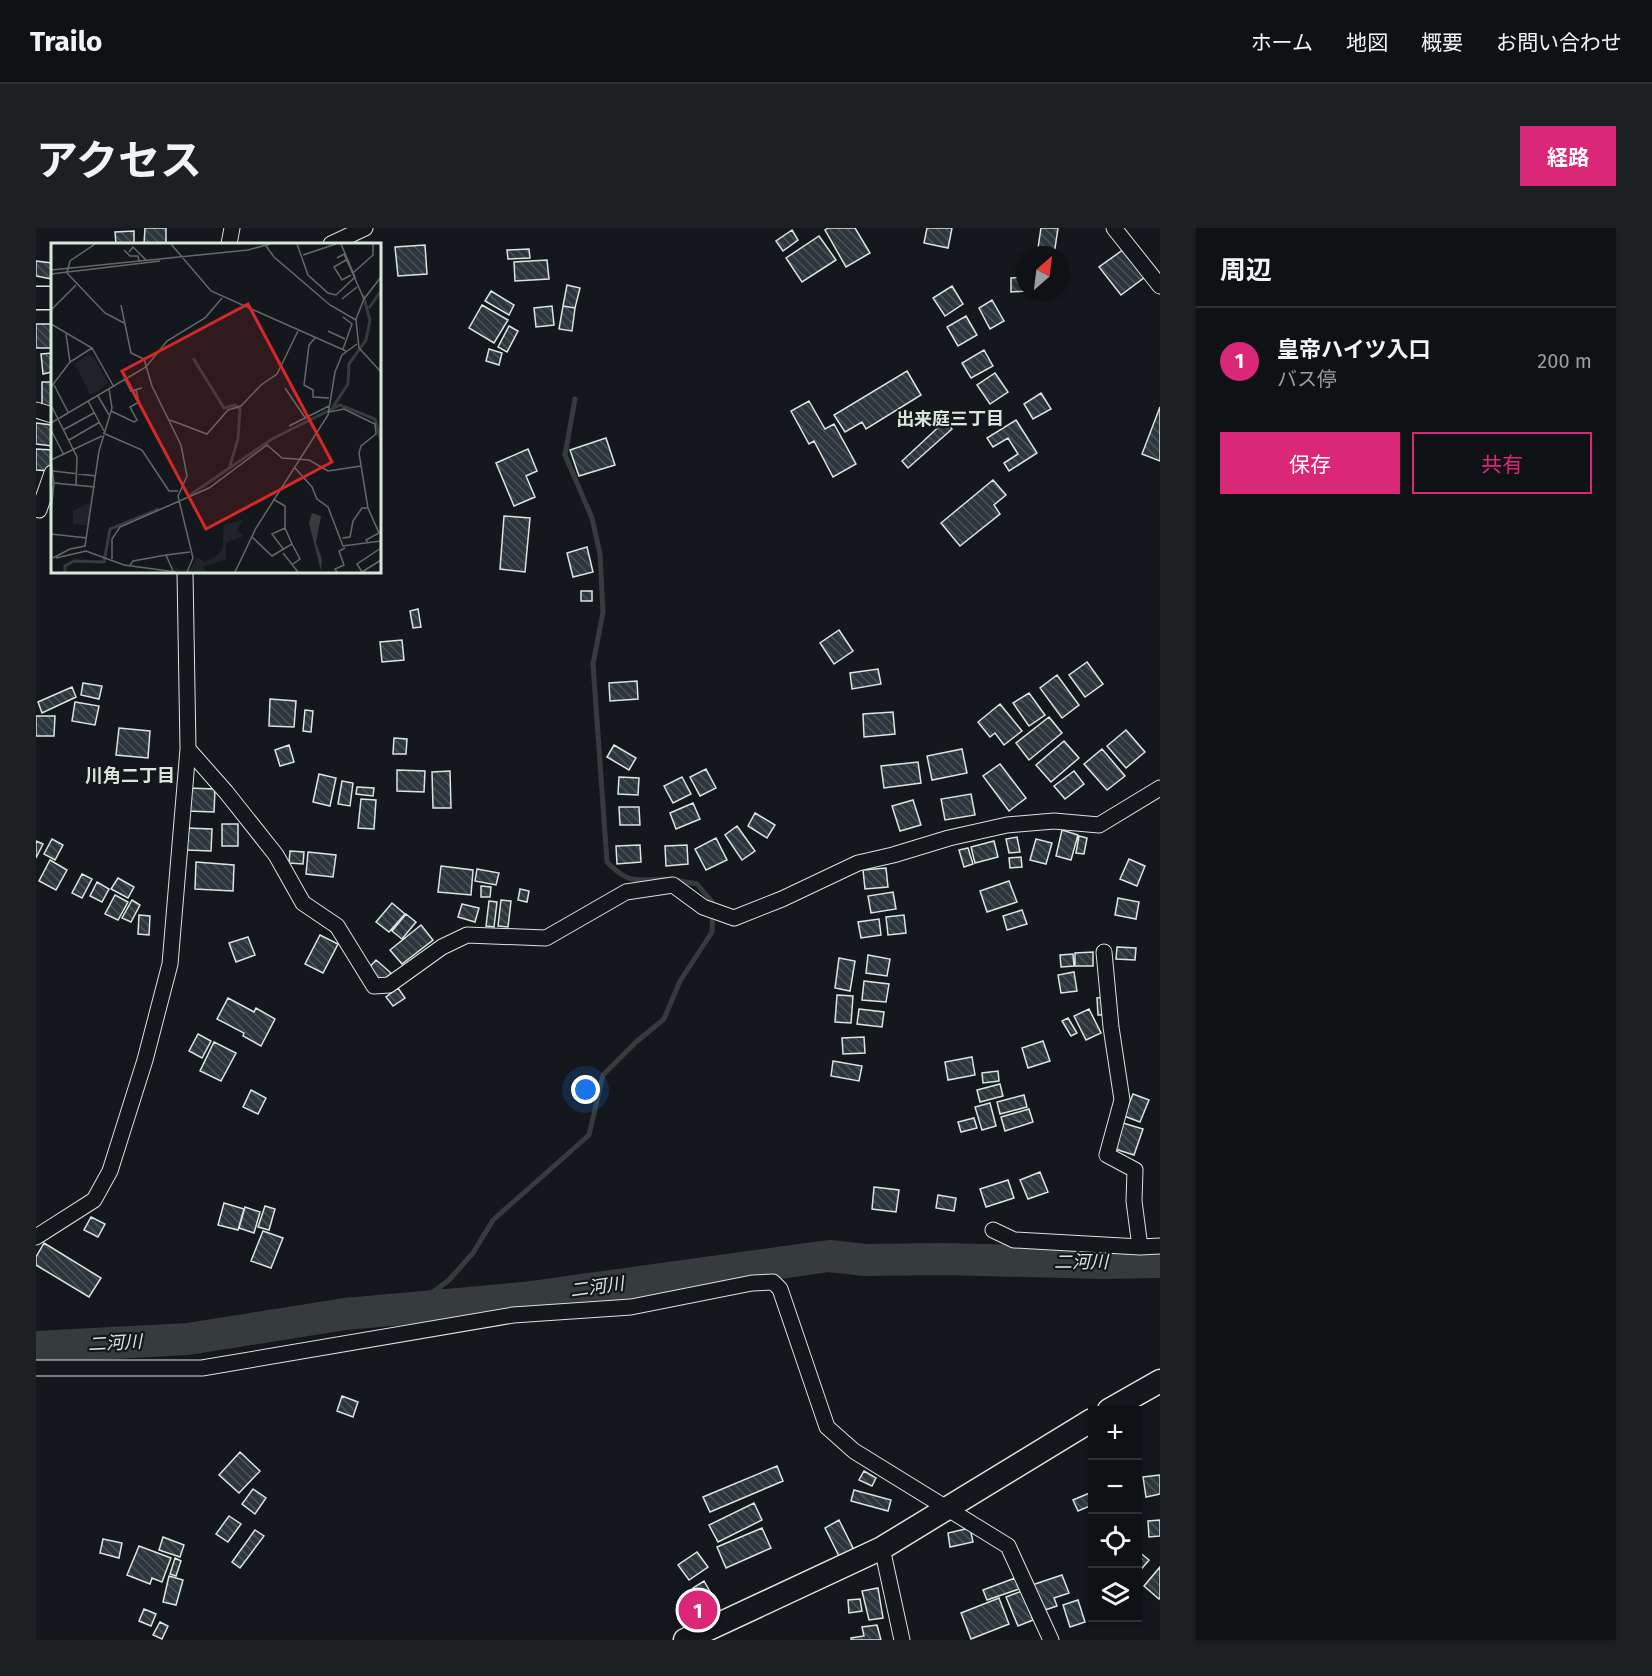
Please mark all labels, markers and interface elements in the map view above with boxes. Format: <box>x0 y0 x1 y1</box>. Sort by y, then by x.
text: Trailo <box>30 25 102 58</box>
text: ホーム <box>1251 30 1313 56</box>
text: 地図 <box>1346 30 1388 56</box>
text: 概要 <box>1421 30 1463 56</box>
text: お問い合わせ <box>1496 30 1622 56</box>
button: 経路 <box>1520 126 1616 186</box>
text: アクセス <box>36 136 202 186</box>
inset map <box>51 243 381 573</box>
north arrow <box>1016 246 1070 300</box>
text: 周辺 <box>1220 255 1272 286</box>
text: 皇帝ハイツ入口 <box>1277 336 1431 363</box>
text: 1 <box>1235 349 1244 373</box>
text: 200 m <box>1537 349 1592 373</box>
text: バス停 <box>1277 367 1337 391</box>
district label: 出来庭三丁目 <box>896 408 1004 430</box>
button: 保存 <box>1220 432 1400 494</box>
button: 共有 <box>1412 432 1592 494</box>
district label: 川角二丁目 <box>85 765 175 787</box>
your location <box>571 1075 600 1104</box>
water label: 二河川 <box>1054 1251 1110 1273</box>
water label: 二河川 <box>569 1272 627 1302</box>
water label: 二河川 <box>87 1330 145 1355</box>
map controls <box>1088 1406 1142 1622</box>
button: + <box>1088 1406 1142 1460</box>
button: − <box>1088 1460 1142 1514</box>
button: locate <box>1088 1514 1142 1568</box>
button: layers <box>1088 1568 1142 1622</box>
pin: 1 <box>678 1588 718 1632</box>

